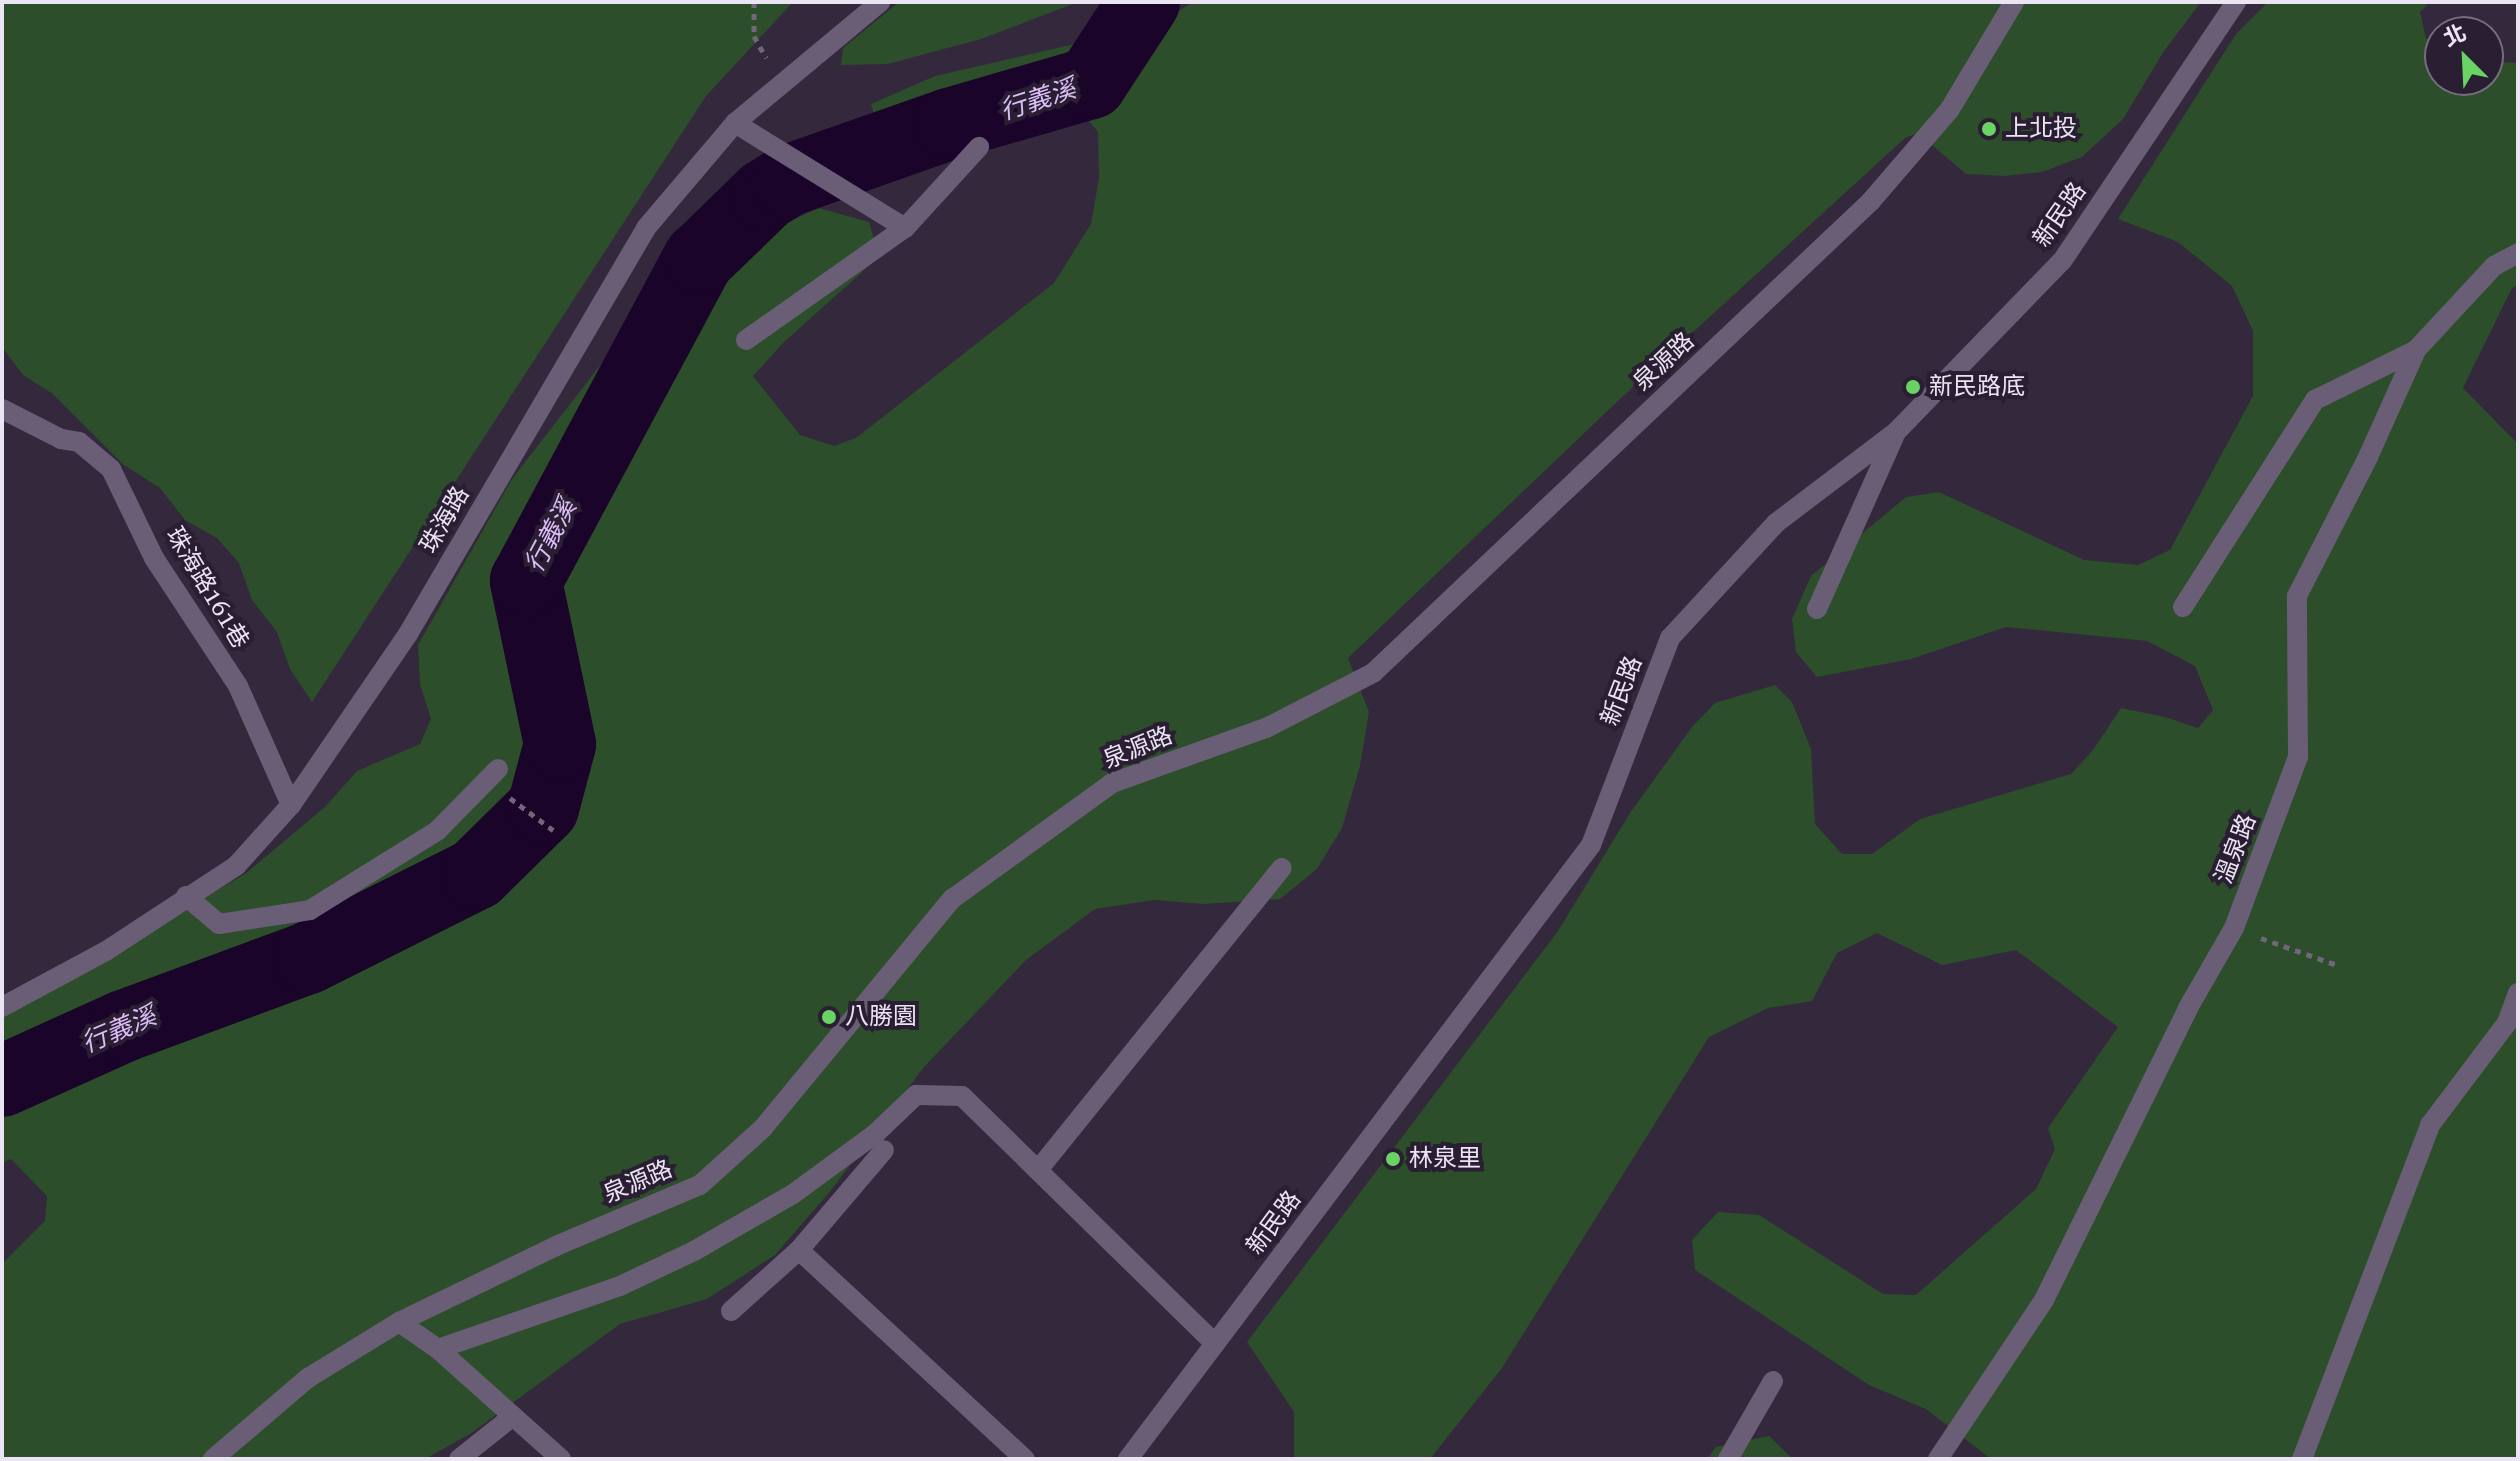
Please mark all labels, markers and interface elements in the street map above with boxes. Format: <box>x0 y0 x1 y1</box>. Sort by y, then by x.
north arrow <box>2424 16 2504 96</box>
text: 北 <box>2440 20 2470 51</box>
water label: 行義溪 <box>996 73 1080 127</box>
place label: 上北投 <box>2005 115 2077 143</box>
marker: 上北投 <box>1980 120 1998 138</box>
street label: 新民路 <box>2028 177 2092 253</box>
street label: 泉源路 <box>1628 327 1700 397</box>
place label: 新民路底 <box>1929 373 2025 401</box>
marker: 新民路底 <box>1904 378 1922 396</box>
street label: 珠海路 <box>415 482 475 558</box>
water label: 行義溪 <box>519 494 583 578</box>
street label: 珠海路161巷 <box>160 522 254 654</box>
street label: 新民路 <box>1596 652 1648 730</box>
street label: 泉源路 <box>1099 721 1177 775</box>
street label: 溫泉路 <box>2210 810 2262 888</box>
water label: 行義溪 <box>77 1000 161 1060</box>
place label: 八勝園 <box>845 1003 917 1031</box>
marker: 八勝園 <box>820 1008 838 1026</box>
place label: 林泉里 <box>1409 1145 1481 1173</box>
marker: 林泉里 <box>1384 1150 1402 1168</box>
street label: 泉源路 <box>599 1155 677 1209</box>
street label: 新民路 <box>1241 1186 1307 1260</box>

